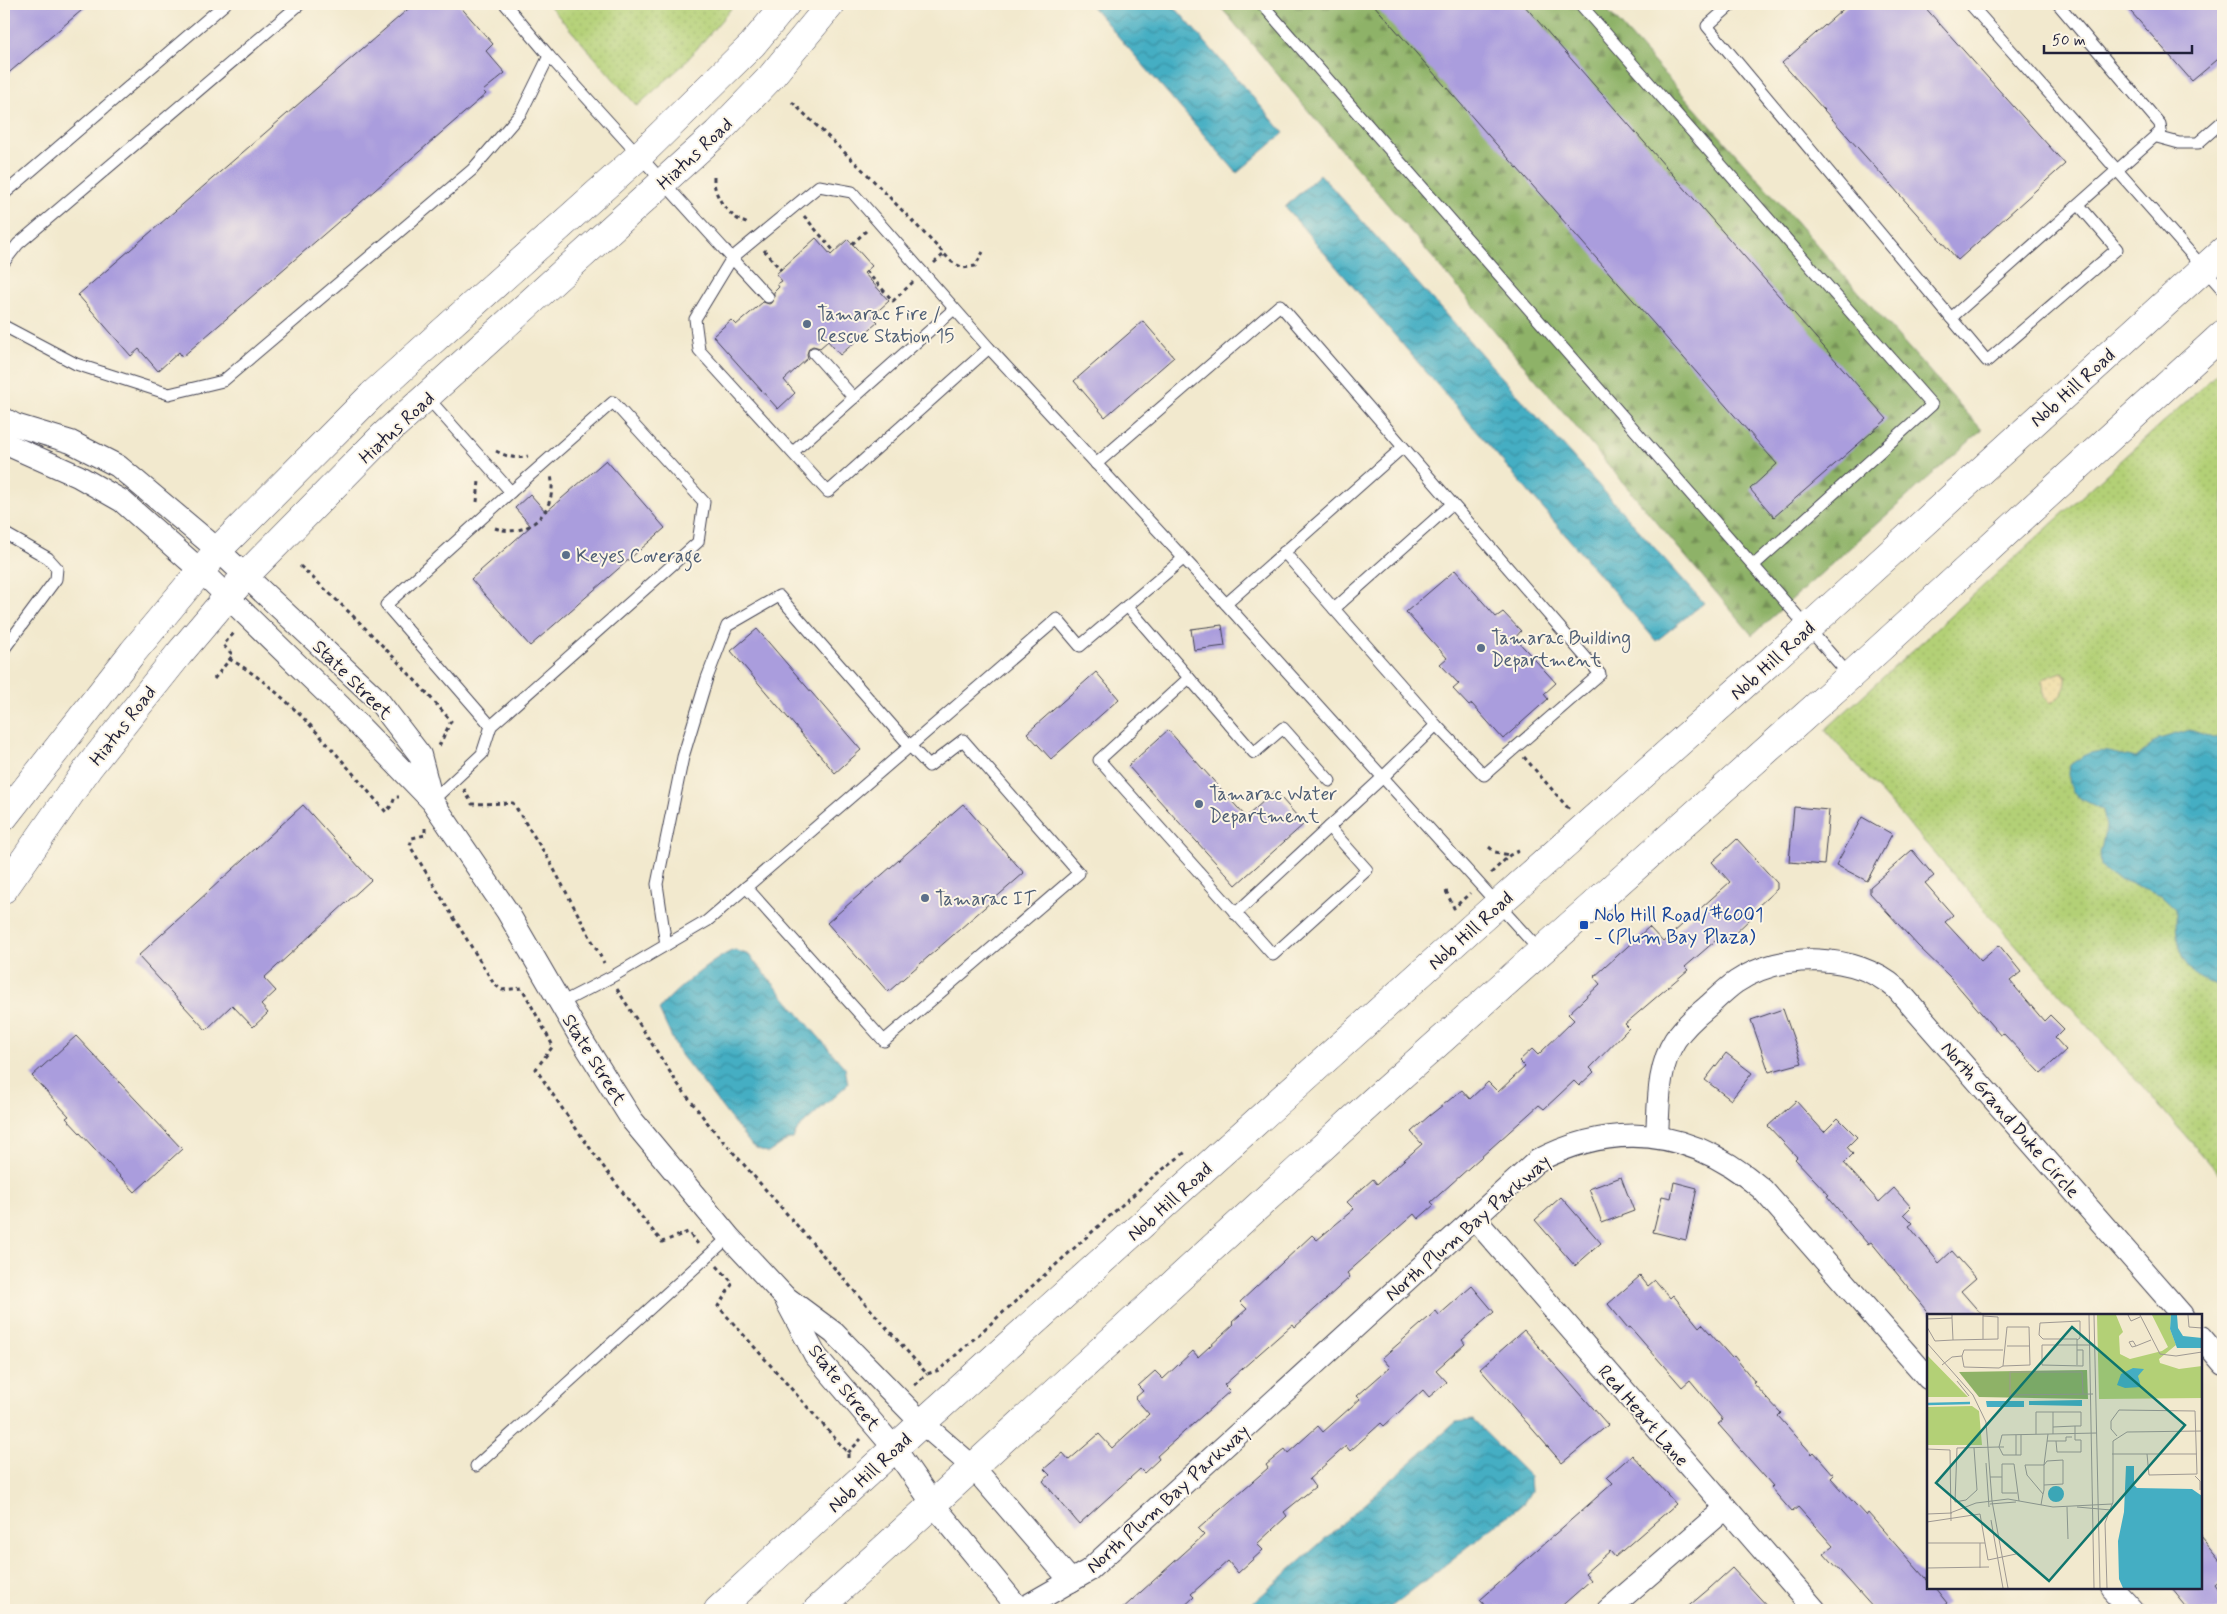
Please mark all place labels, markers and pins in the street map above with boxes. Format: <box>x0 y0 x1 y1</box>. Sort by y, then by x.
place label: Tamarac Fire / Rescue Station 15 <box>817 302 954 349</box>
marker: Tamarac Fire / Rescue Station 15 <box>801 318 813 330</box>
place label: Keyes Coverage <box>576 544 702 572</box>
marker: Keyes Coverage <box>560 549 572 561</box>
place label: Tamarac Building Department <box>1491 626 1631 673</box>
marker: Tamarac Building Department <box>1475 642 1487 654</box>
place label: Tamarac Water Department <box>1209 782 1337 829</box>
marker: Tamarac Water Department <box>1193 798 1205 810</box>
place label: Tamarac IT <box>935 887 1037 912</box>
marker: Tamarac IT <box>919 892 931 904</box>
place label: Nob Hill Road/#6001 - (Plum Bay Plaza) <box>1594 903 1763 950</box>
marker: Nob Hill Road/#6001 - (Plum Bay Plaza) <box>1578 919 1590 931</box>

